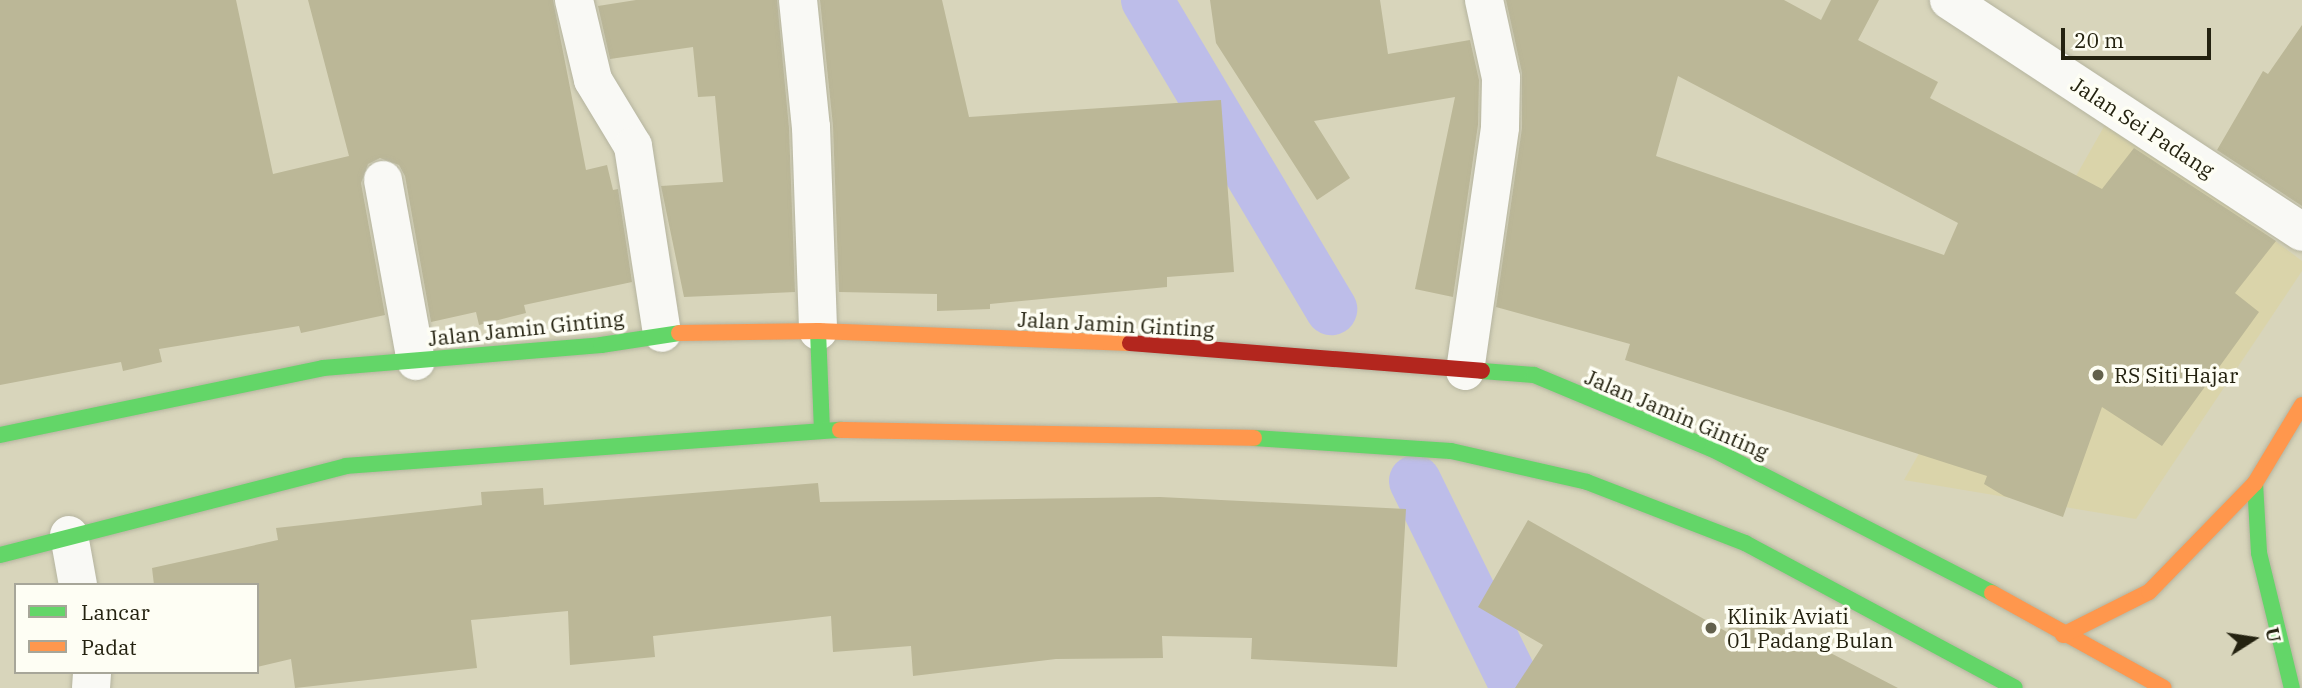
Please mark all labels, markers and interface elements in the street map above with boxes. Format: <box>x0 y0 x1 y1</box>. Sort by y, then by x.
scale bar <box>2064 14 2214 58</box>
text: 20 m <box>2074 26 2124 54</box>
street label: Jalan Sei Padang <box>2067 71 2219 183</box>
street label: Jalan Jamin Ginting <box>427 305 625 351</box>
street label: Jalan Jamin Ginting <box>1017 306 1215 342</box>
place label: RS Siti Hajar <box>2114 362 2238 388</box>
street label: Jalan Jamin Ginting <box>1581 364 1773 464</box>
marker: RS Siti Hajar <box>2088 365 2108 385</box>
legend <box>14 583 259 674</box>
text: Lancar <box>81 598 150 626</box>
place label: Klinik Aviati 01 Padang Bulan <box>1727 603 1893 653</box>
north arrow <box>2218 604 2288 674</box>
marker: Klinik Aviati 01 Padang Bulan <box>1701 618 1721 638</box>
text: U <box>2260 625 2287 644</box>
text: Padat <box>81 633 137 661</box>

